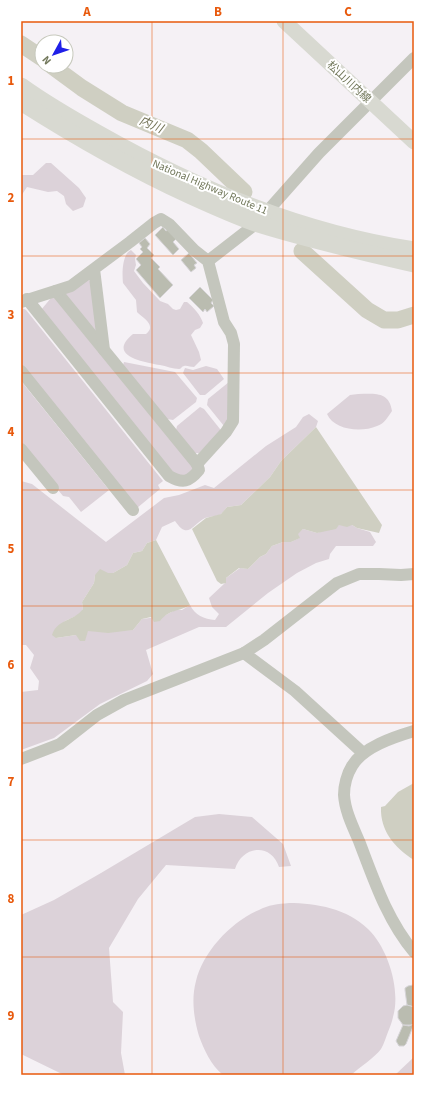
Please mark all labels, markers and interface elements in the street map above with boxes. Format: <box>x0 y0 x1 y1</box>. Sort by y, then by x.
text: A <box>82 3 91 21</box>
text: B <box>214 3 222 21</box>
text: C <box>344 3 352 21</box>
north arrow <box>34 34 74 74</box>
text: N <box>39 52 55 68</box>
street label: 松山川内線 <box>324 58 374 106</box>
text: 1 <box>8 72 15 90</box>
water label: 内川 <box>137 112 167 138</box>
street label: National Highway Route 11 <box>150 156 270 218</box>
text: 2 <box>8 189 15 207</box>
text: 3 <box>8 306 15 324</box>
text: 4 <box>8 423 15 441</box>
text: 5 <box>8 540 15 558</box>
text: 6 <box>8 656 15 674</box>
text: 7 <box>8 773 15 791</box>
text: 8 <box>8 890 15 908</box>
text: 9 <box>8 1007 15 1025</box>

